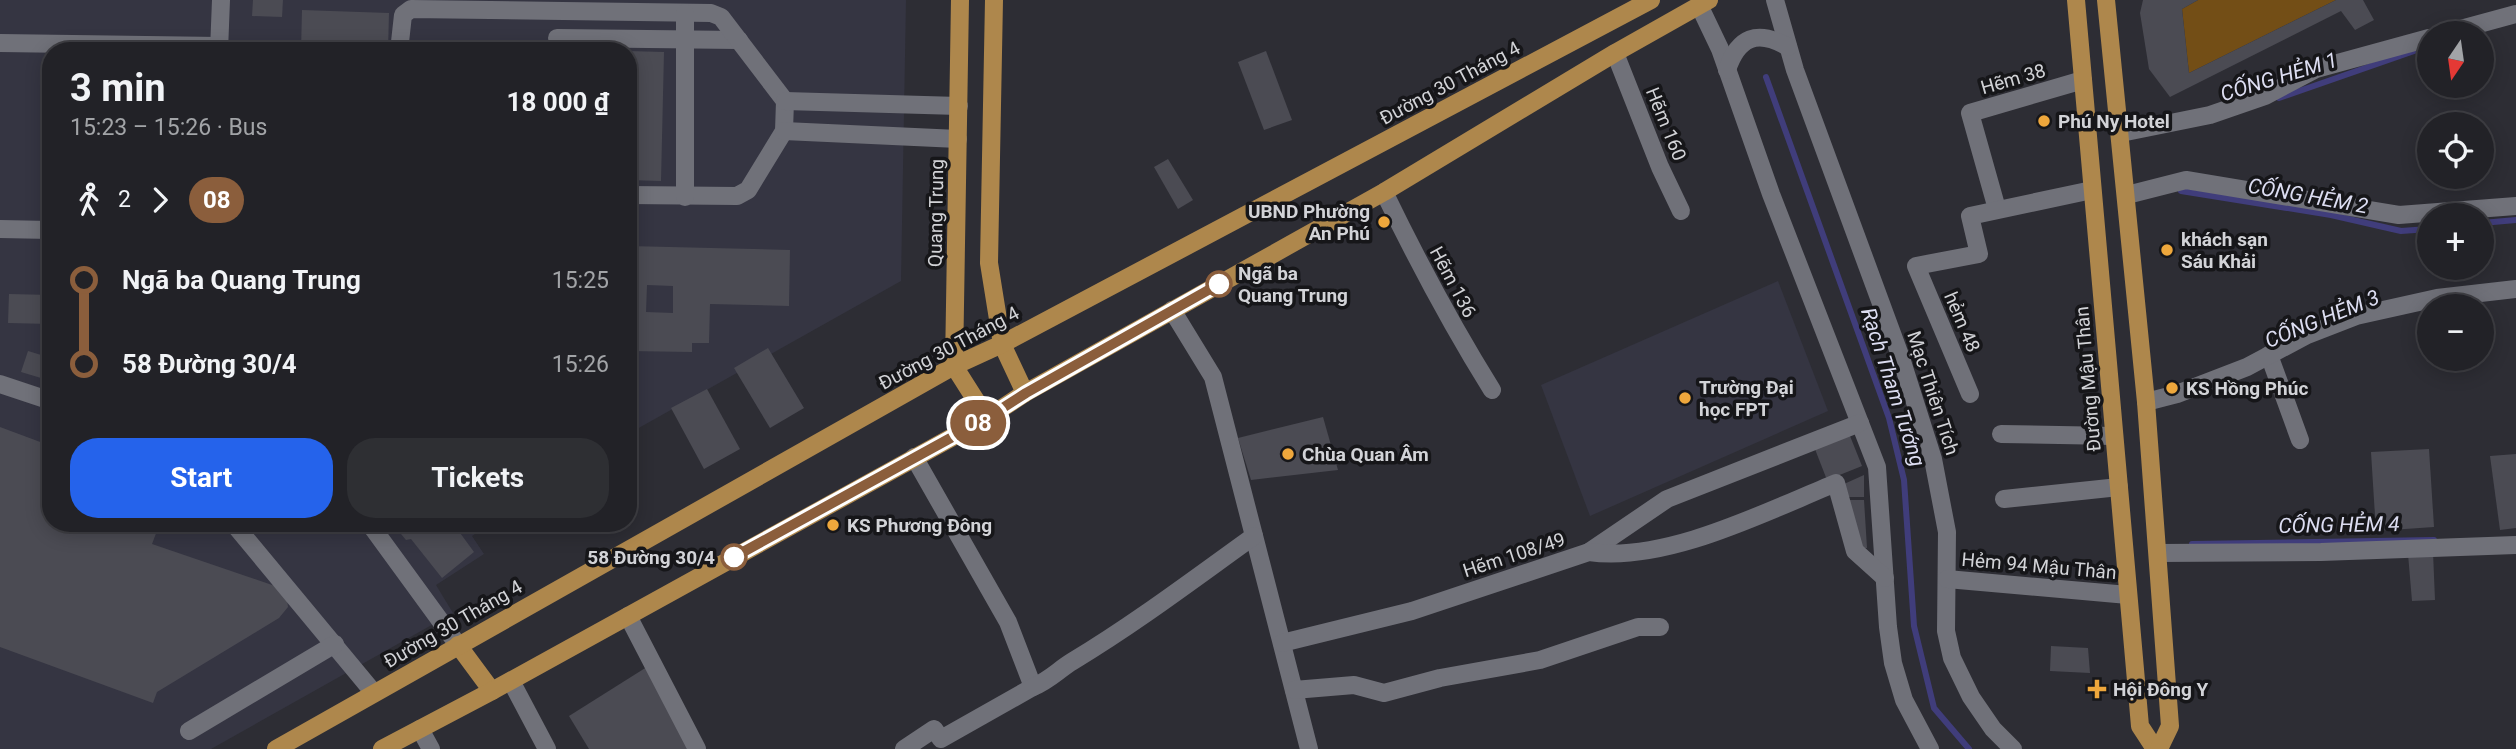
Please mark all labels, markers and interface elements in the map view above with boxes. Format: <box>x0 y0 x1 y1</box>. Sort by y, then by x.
north arrow <box>2417 21 2494 98</box>
map controls <box>2417 21 2494 371</box>
street label: Đường 30 Tháng 4 <box>1376 36 1524 130</box>
water label: CỐNG HẺM 1 <box>2217 47 2341 106</box>
street label: Hẽm 38 <box>1978 59 2048 99</box>
text: 3 min <box>70 66 166 110</box>
street label: Hẽm 160 <box>1641 84 1691 164</box>
text: 18 000 ₫ <box>506 87 609 117</box>
place label: Phú Ny Hotel <box>2058 110 2170 133</box>
button: locate <box>2417 112 2494 189</box>
marker: Phú Ny Hotel <box>2036 113 2052 129</box>
text: 15:23 – 15:26 · Bus <box>70 114 267 141</box>
street label: Quang Trung <box>924 159 948 267</box>
water label: CỐNG HẺM 2 <box>2246 173 2370 218</box>
icon: walk <box>70 181 108 219</box>
icon: forward <box>141 181 179 219</box>
text: 2 <box>118 186 131 213</box>
text: 08 <box>203 186 230 214</box>
place label: UBND Phường An Phú <box>1248 200 1370 245</box>
button: + <box>2417 203 2494 280</box>
marker: UBND Phường An Phú <box>1376 214 1392 230</box>
place label: khách sạn Sáu Khải <box>2181 228 2268 273</box>
marker: khách sạn Sáu Khải <box>2159 242 2175 258</box>
street label: Hẽm 136 <box>1425 243 1481 321</box>
place label: Ngã ba Quang Trung <box>1238 262 1348 307</box>
text: Ngã ba Quang Trung <box>122 265 361 295</box>
text: 15:25 <box>552 267 609 294</box>
marker: Ngã ba Quang Trung <box>1206 271 1232 297</box>
water label: CỐNG HẺM 3 <box>2261 284 2383 353</box>
street label: hẻm 48 <box>1939 288 1985 356</box>
button: − <box>2417 294 2494 371</box>
street label: Đường 30 Tháng 4 <box>875 301 1023 395</box>
water label: Rạch Tham Tướng <box>1856 305 1930 469</box>
street label: Đường Mậu Thân <box>2070 305 2106 453</box>
street label: Mạc Thiên Tích <box>1902 328 1964 458</box>
text: 58 Đường 30/4 <box>122 349 297 379</box>
text: 15:26 <box>552 351 609 378</box>
place label: Trường Đại học FPT <box>1699 376 1794 421</box>
place label: KS Hồng Phúc <box>2186 377 2308 400</box>
marker: KS Hồng Phúc <box>2164 380 2180 396</box>
marker: Trường Đại học FPT <box>1677 390 1693 406</box>
line badge: 08 <box>946 400 1010 446</box>
text: 08 <box>964 409 992 437</box>
button: Start <box>70 438 333 518</box>
button: Tickets <box>347 438 609 518</box>
place label: Chùa Quan Âm <box>1302 443 1429 466</box>
marker: Chùa Quan Âm <box>1280 446 1296 462</box>
water label: CỐNG HẺM 4 <box>2278 511 2400 538</box>
place label: KS Phương Đông <box>847 514 992 537</box>
marker: KS Phương Đông <box>825 517 841 533</box>
street label: Hẽm 108/49 <box>1460 528 1568 582</box>
marker: 58 Đường 30/4 <box>721 544 747 570</box>
place label: 58 Đường 30/4 <box>587 546 715 569</box>
street label: Hẻm 94 Mậu Thân <box>1961 548 2117 584</box>
street label: Đường 30 Tháng 4 <box>380 575 526 673</box>
place label: Hội Đông Y <box>2113 678 2208 701</box>
marker: Hội Đông Y <box>2087 679 2107 699</box>

